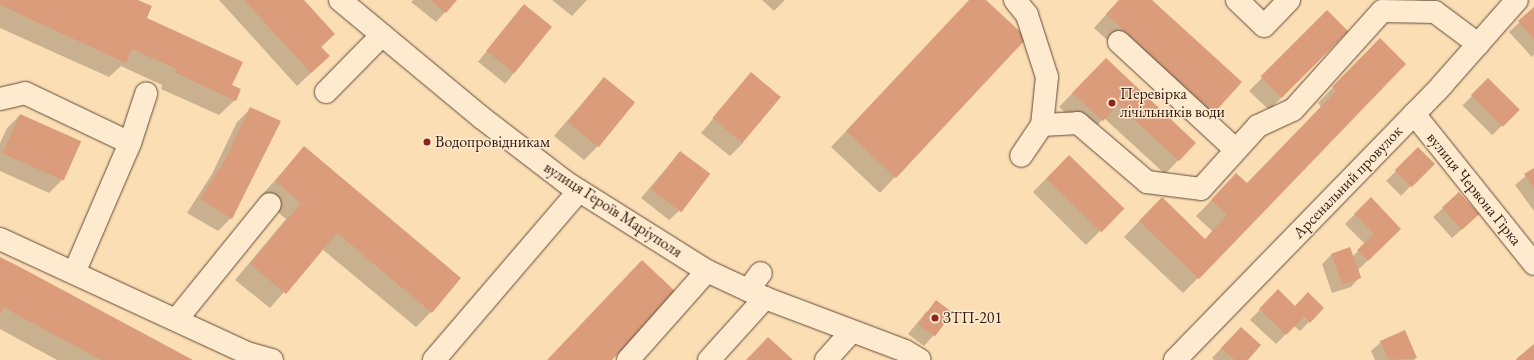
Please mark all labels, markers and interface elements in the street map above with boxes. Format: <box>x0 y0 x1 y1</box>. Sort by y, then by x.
place label: Перевірка лічільників води <box>1120 84 1225 122</box>
marker: Перевірка лічільників води <box>1107 98 1117 108</box>
street label: Арсенальний провулок <box>1289 122 1407 242</box>
street label: вулиця Червона Гірка <box>1422 128 1526 250</box>
place label: Водопровідникам <box>435 132 550 152</box>
marker: Водопровідникам <box>422 137 432 147</box>
street label: вулиця Героїв Маріуполя <box>540 158 686 262</box>
place label: ЗТП-201 <box>943 308 1002 328</box>
marker: ЗТП-201 <box>930 313 940 323</box>

